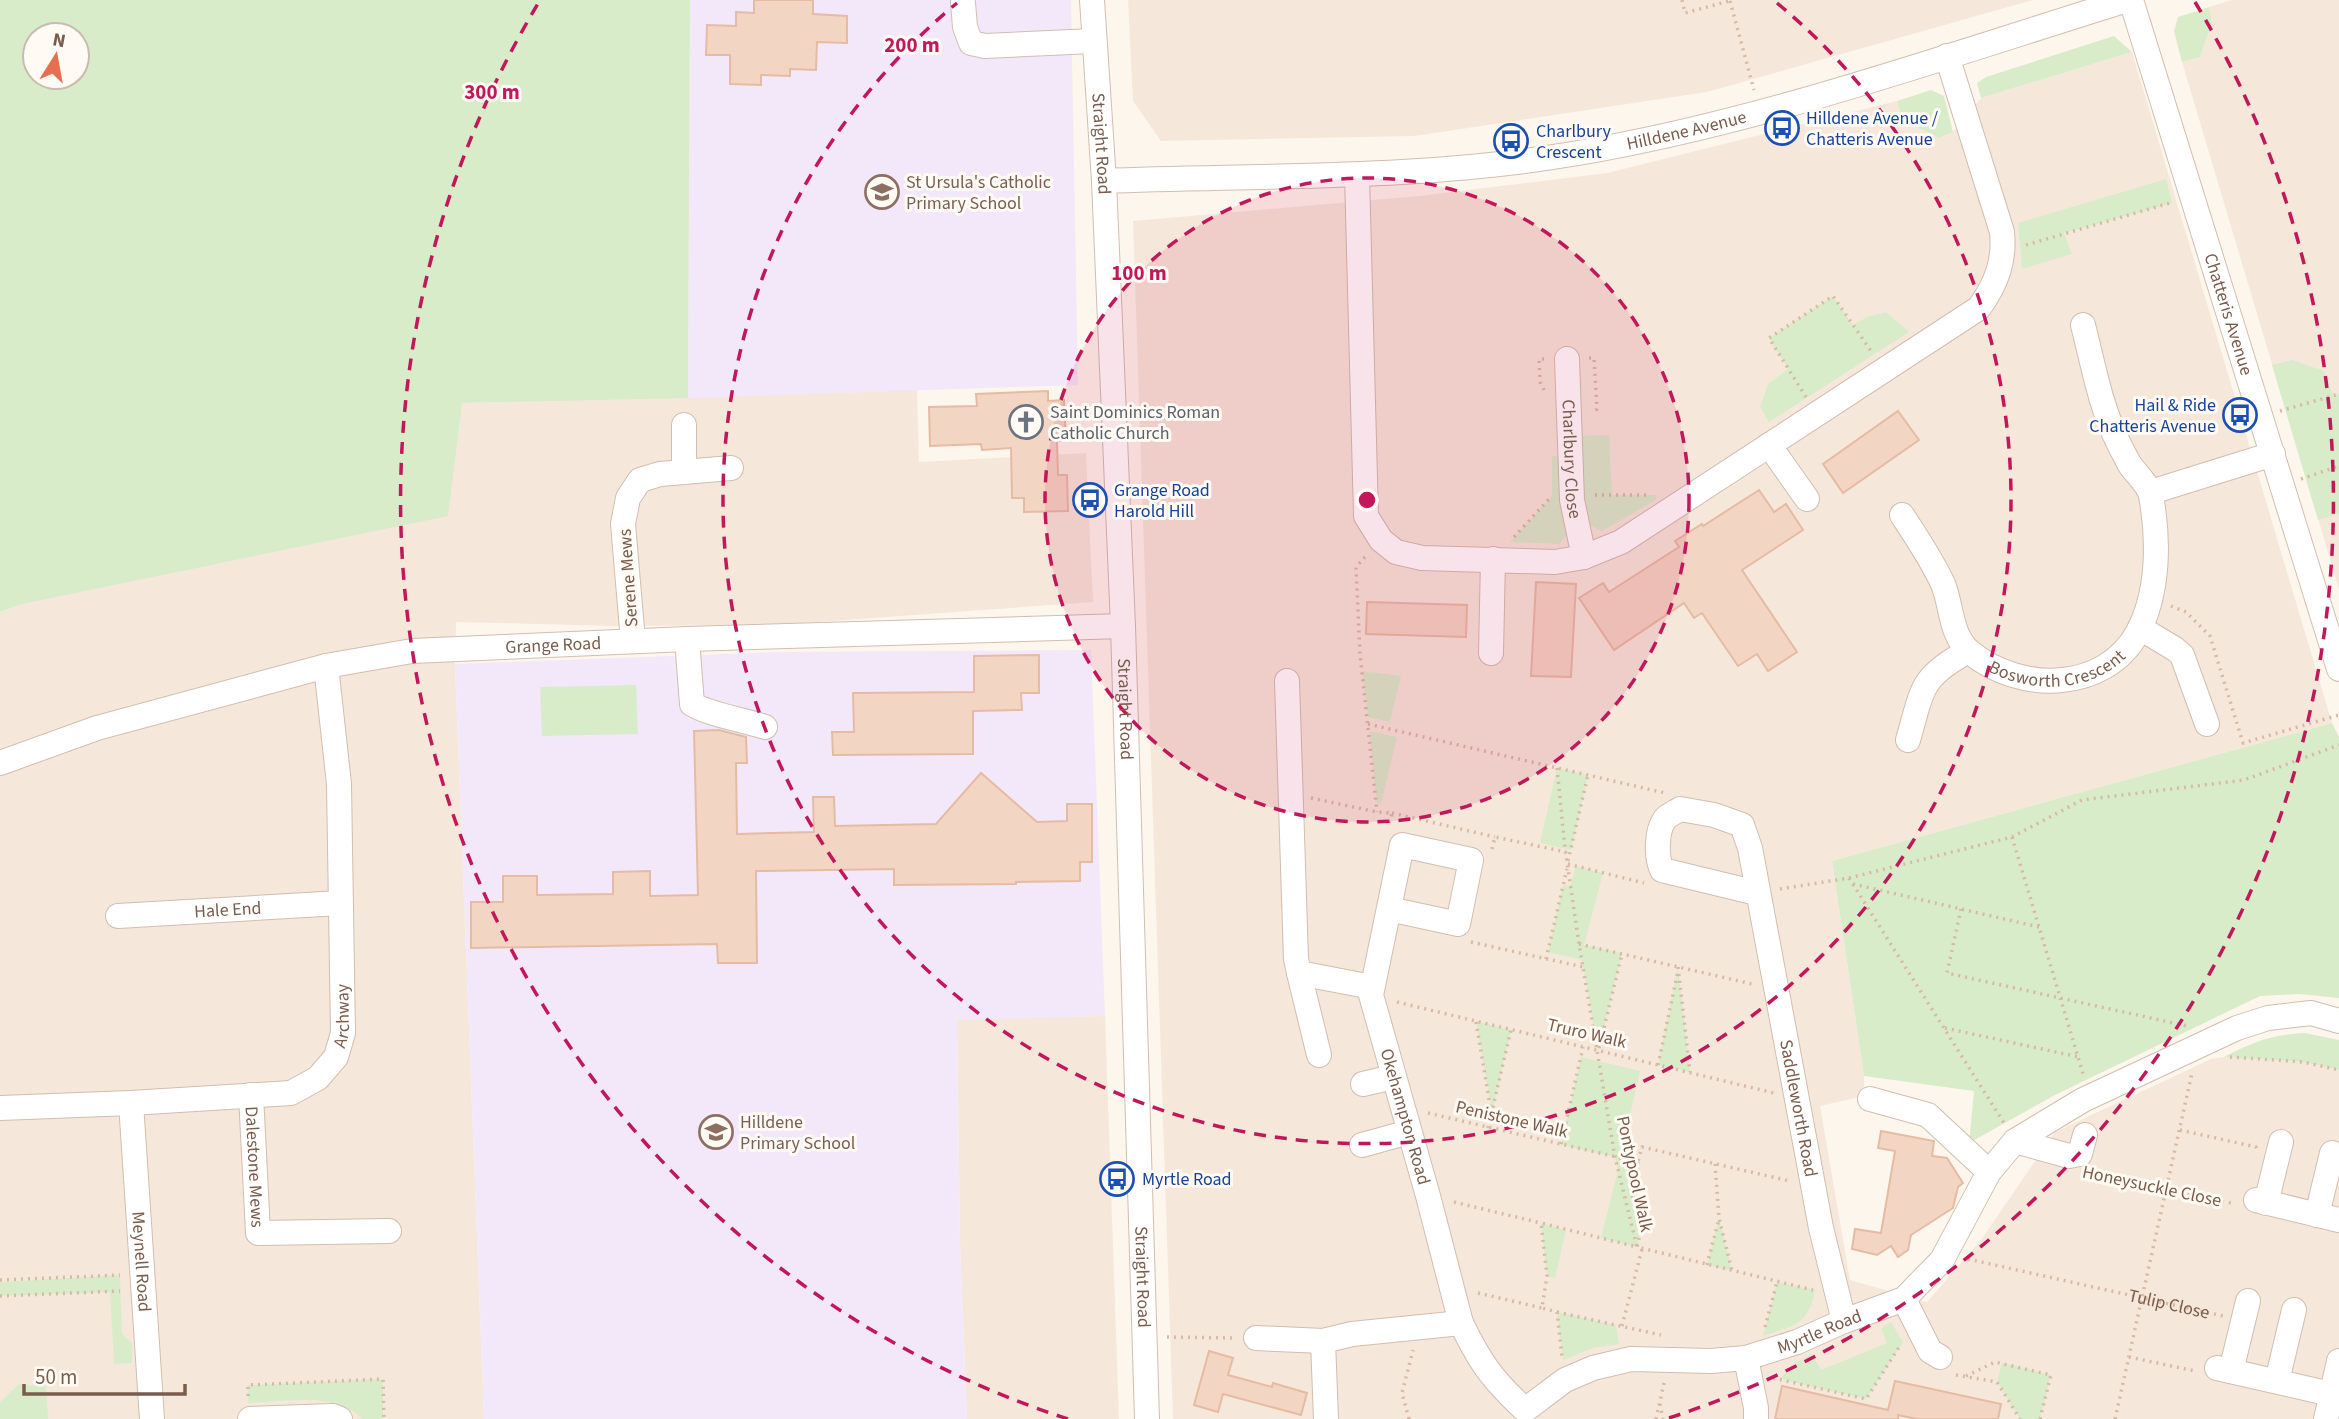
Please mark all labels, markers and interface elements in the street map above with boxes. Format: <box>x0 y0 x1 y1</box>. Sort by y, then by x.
north arrow <box>21 21 91 91</box>
text: N <box>50 26 68 55</box>
text: 200 m <box>884 30 940 60</box>
text: 300 m <box>464 77 520 107</box>
street label: Straight Road <box>1085 92 1117 195</box>
street label: Hilldene Avenue <box>1624 105 1749 157</box>
place label: Hilldene Avenue / Chatteris Avenue <box>1806 106 1939 152</box>
bus stop icon: Hilldene Avenue / Chatteris Avenue <box>1763 109 1801 147</box>
place label: Charlbury Crescent <box>1536 119 1611 165</box>
bus stop icon: Charlbury Crescent <box>1492 122 1530 160</box>
place label: St Ursula's Catholic Primary School <box>906 170 1051 216</box>
school or university icon: St Ursula's Catholic Primary School <box>863 173 901 211</box>
street label: Chatteris Avenue <box>2197 250 2259 379</box>
text: 100 m <box>1111 258 1167 288</box>
place label: Hail & Ride Chatteris Avenue <box>2089 393 2216 439</box>
bus stop icon: Hail & Ride Chatteris Avenue <box>2221 396 2259 434</box>
street label: Charlbury Close <box>1555 399 1588 521</box>
place label: Saint Dominics Roman Catholic Church <box>1050 400 1220 446</box>
church icon: Saint Dominics Roman Catholic Church <box>1007 403 1045 441</box>
place label: Grange Road Harold Hill <box>1114 478 1210 524</box>
bus stop icon: Grange Road Harold Hill <box>1071 481 1109 519</box>
centre of rings <box>1355 488 1379 512</box>
street label: Serene Mews <box>613 528 644 628</box>
street label: Grange Road <box>505 631 602 660</box>
street label: Bosworth Crescent <box>1985 644 2131 694</box>
street label: Straight Road <box>1111 658 1139 760</box>
street label: Hale End <box>194 896 262 925</box>
street label: Archway <box>327 983 356 1051</box>
street label: Truro Walk <box>1545 1012 1629 1055</box>
street label: Saddleworth Road <box>1773 1038 1823 1179</box>
street label: Okehampton Road <box>1374 1046 1436 1188</box>
street label: Penistone Walk <box>1453 1094 1571 1145</box>
street label: Dalestone Mews <box>239 1106 270 1228</box>
place label: Hilldene Primary School <box>740 1110 855 1156</box>
school or university icon: Hilldene Primary School <box>697 1113 735 1151</box>
street label: Pontypool Walk <box>1610 1114 1659 1234</box>
bus stop icon: Myrtle Road <box>1098 1160 1136 1198</box>
street label: Honeysuckle Close <box>2080 1160 2224 1213</box>
place label: Myrtle Road <box>1142 1167 1232 1192</box>
street label: Meynell Road <box>125 1211 157 1313</box>
street label: Straight Road <box>1128 1226 1156 1328</box>
street label: Tulip Close <box>2126 1283 2212 1326</box>
street label: Myrtle Road <box>1774 1304 1865 1360</box>
scale bar <box>24 1352 186 1396</box>
text: 50 m <box>35 1362 77 1392</box>

